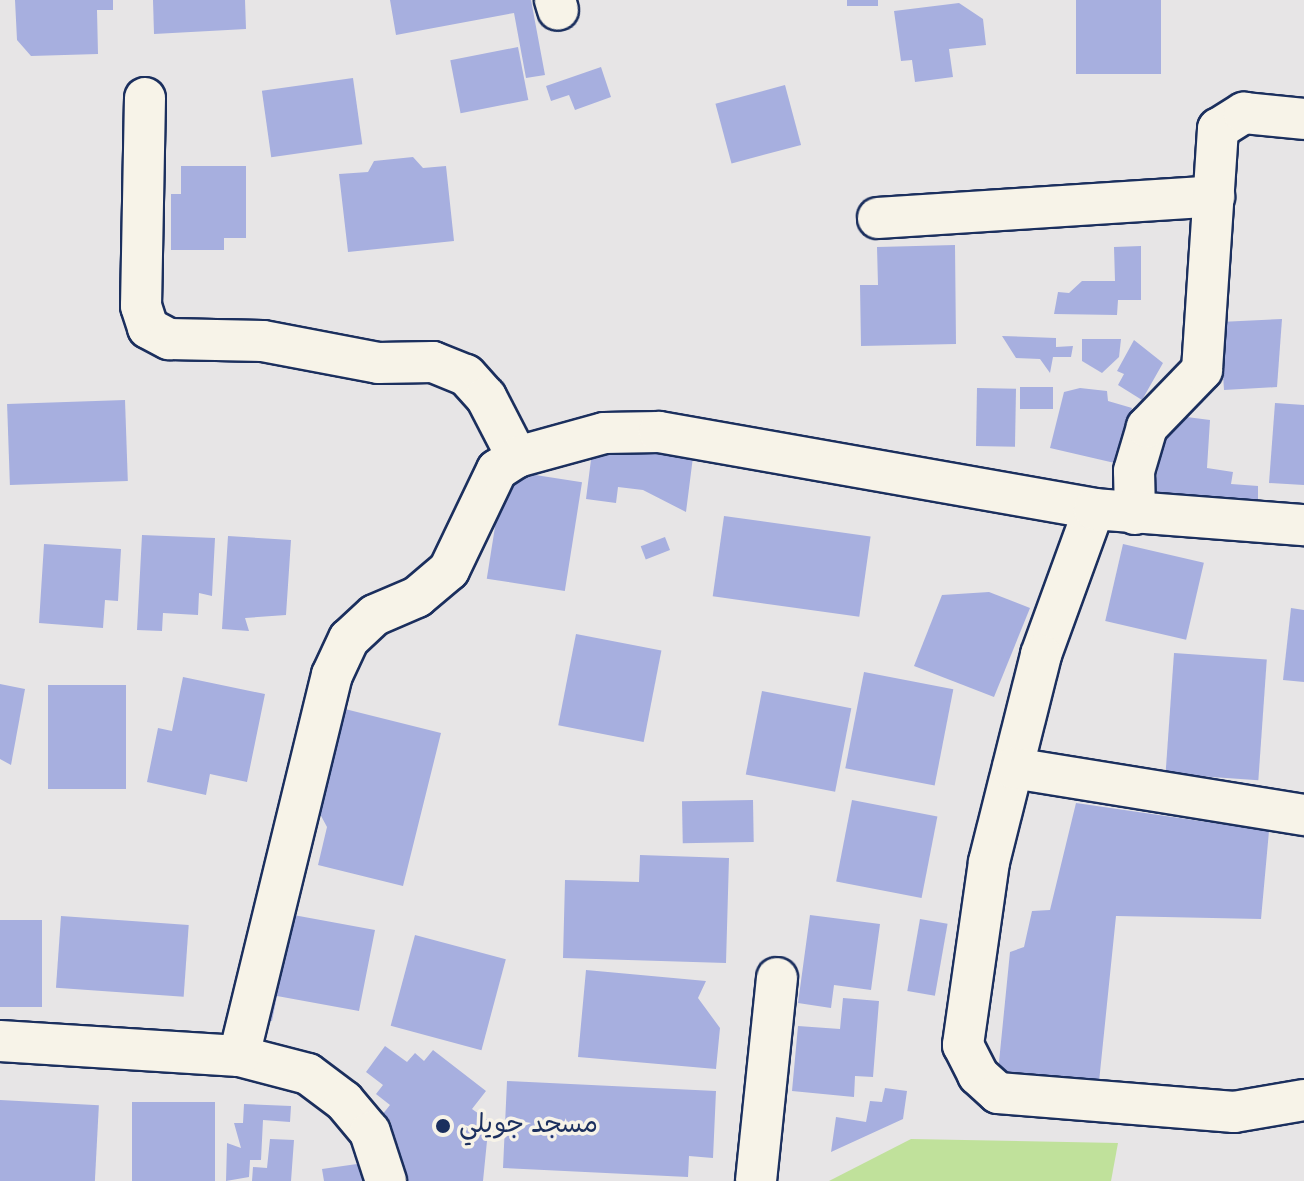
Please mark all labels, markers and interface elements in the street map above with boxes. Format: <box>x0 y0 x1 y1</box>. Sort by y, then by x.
place label: مسجد جويلي <box>459 1110 598 1142</box>
marker: مسجد جويلي <box>434 1117 452 1135</box>

